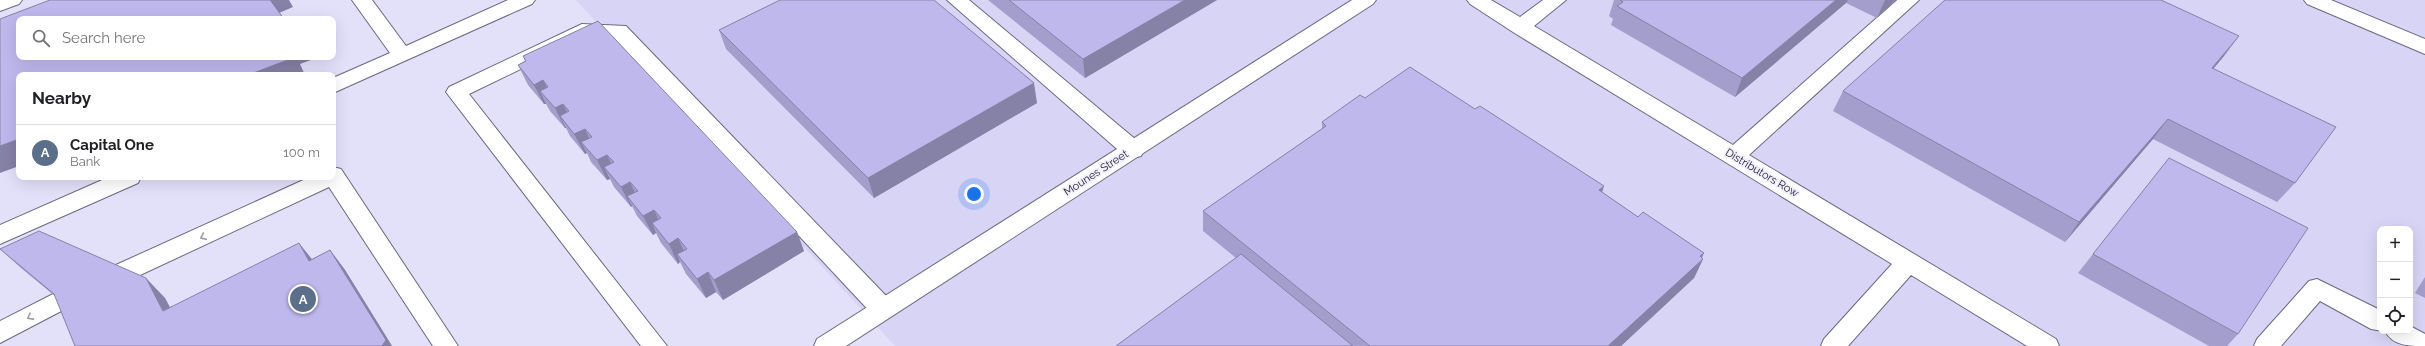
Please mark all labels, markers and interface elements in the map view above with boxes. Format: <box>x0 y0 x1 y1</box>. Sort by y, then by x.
search box <box>16 16 336 60</box>
icon: search <box>30 27 52 49</box>
text: Search here <box>62 29 145 47</box>
text: Nearby <box>32 88 91 108</box>
text: Capital One <box>70 136 154 154</box>
text: A <box>41 145 49 160</box>
text: 100 m <box>283 145 320 160</box>
street label: Distributors Row <box>1723 146 1801 200</box>
street label: Mounes Street <box>1061 147 1131 199</box>
text: Bank <box>70 154 100 169</box>
your location <box>964 184 984 204</box>
map controls <box>2377 226 2413 334</box>
button: + <box>2377 226 2413 262</box>
one-way arrow <box>199 232 207 240</box>
button: − <box>2377 262 2413 298</box>
pin: A <box>290 284 316 314</box>
button: locate <box>2377 298 2413 334</box>
one-way arrow <box>27 313 34 320</box>

